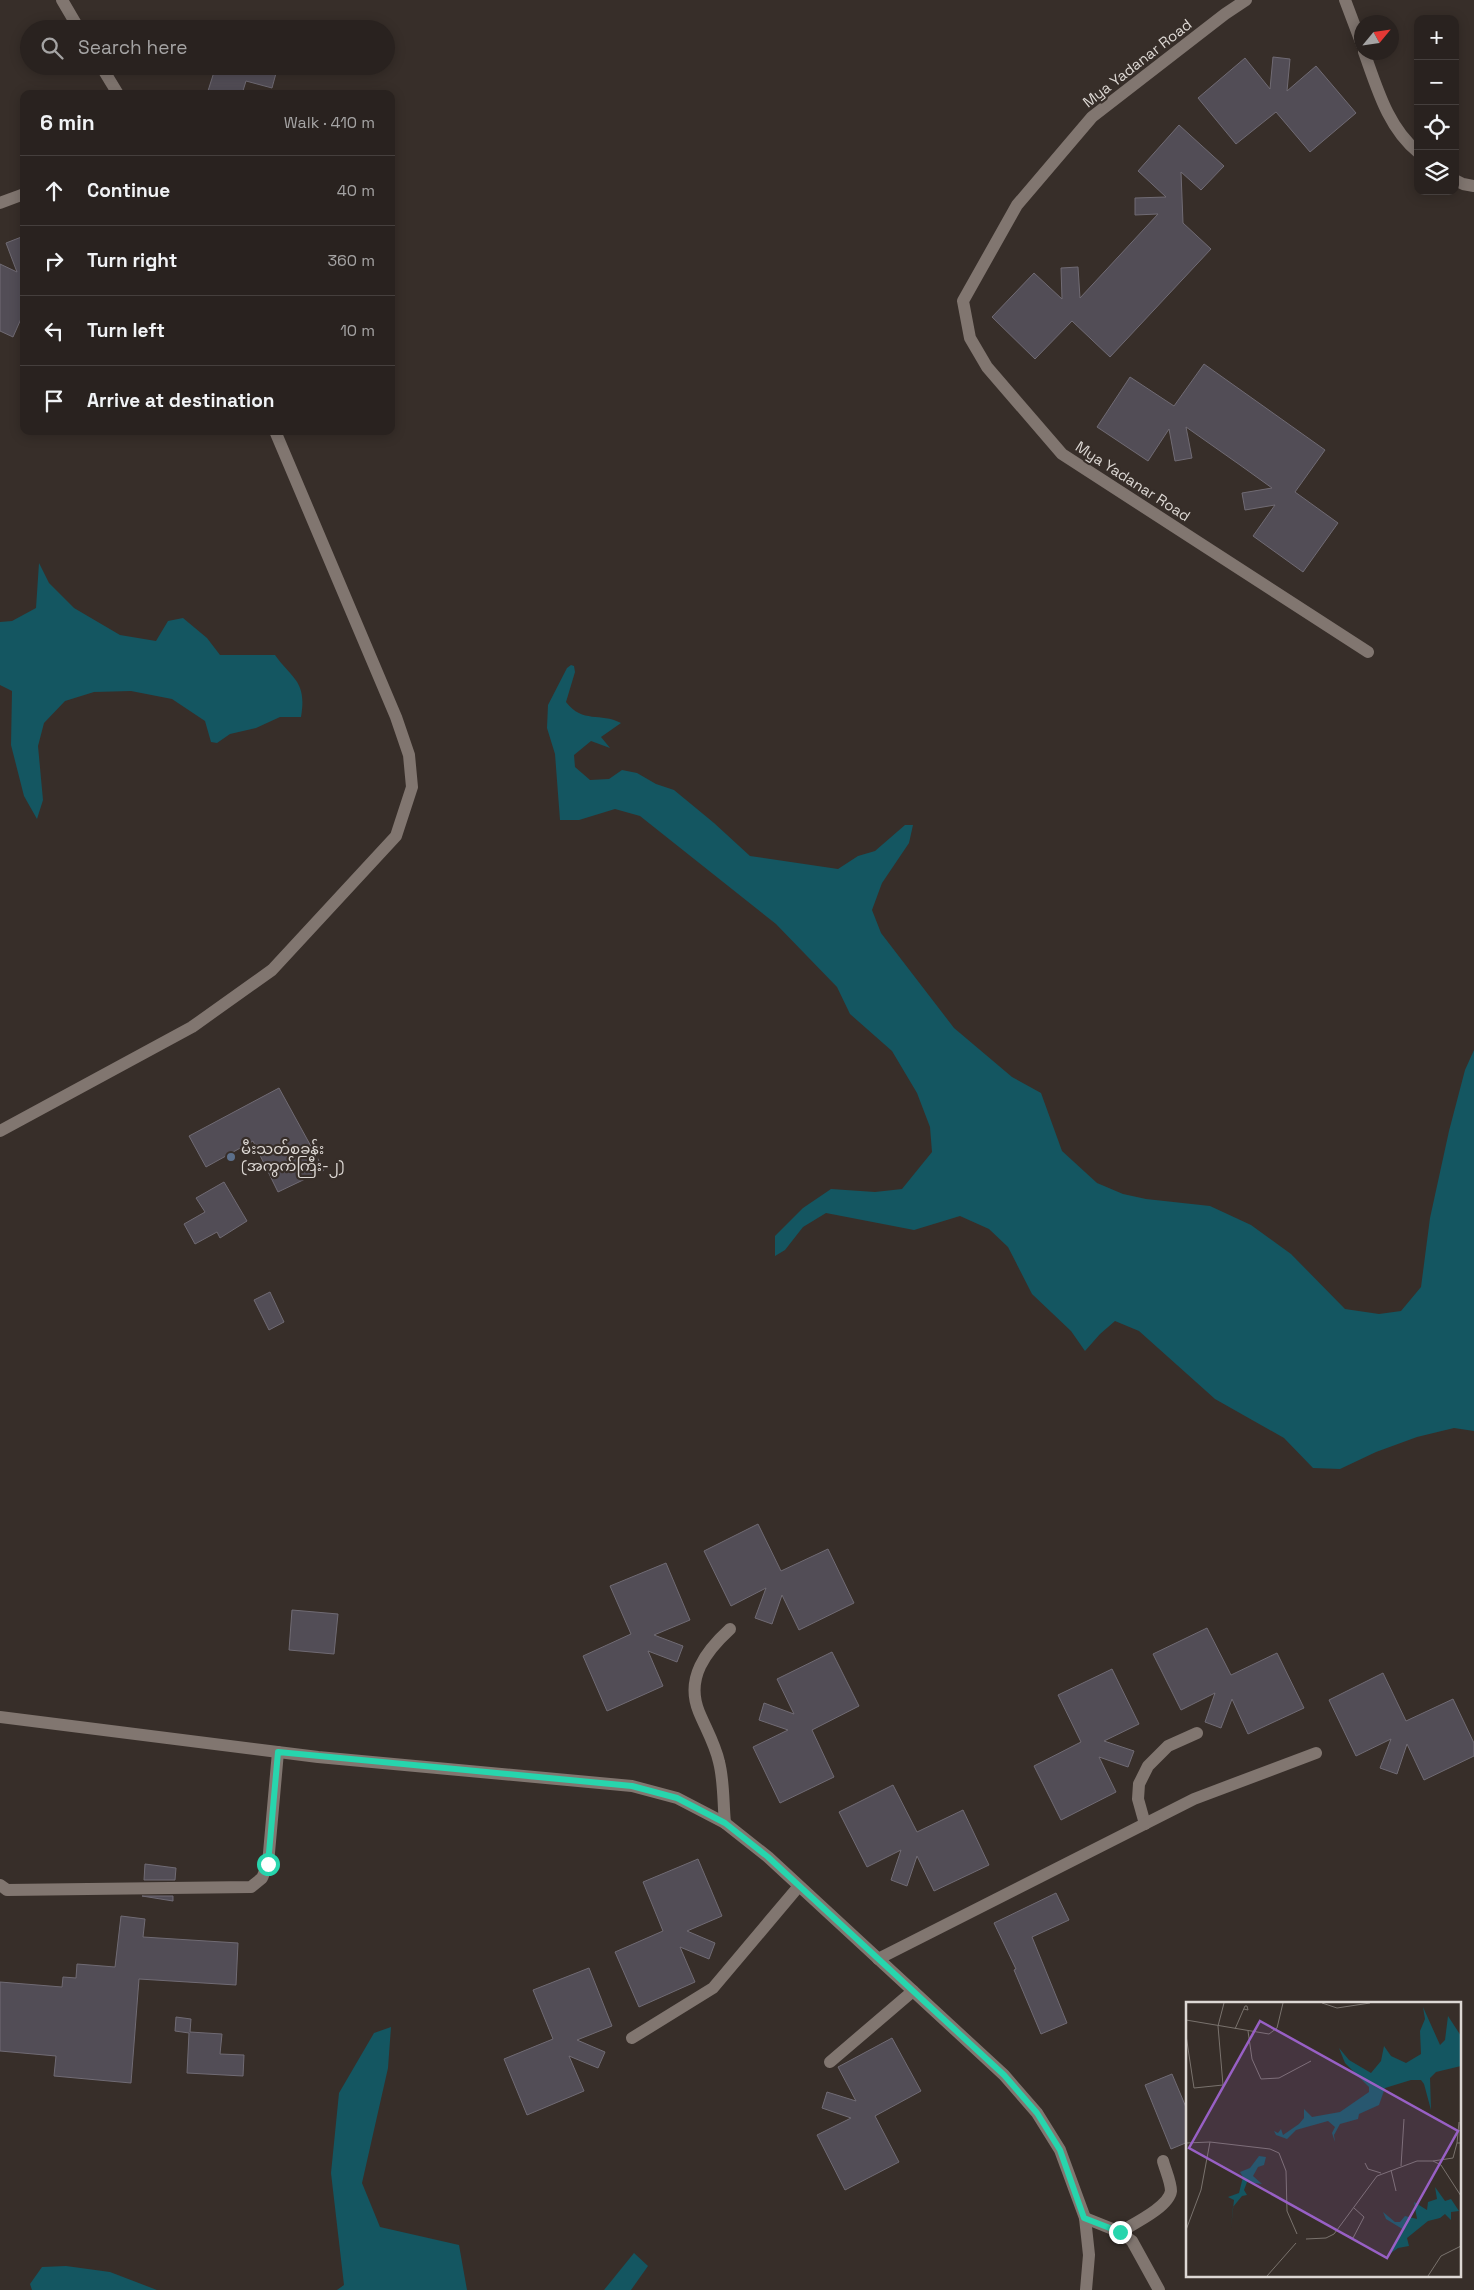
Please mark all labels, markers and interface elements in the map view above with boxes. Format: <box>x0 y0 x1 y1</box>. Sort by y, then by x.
street label: Mya Yadanar Road <box>1079 15 1195 111</box>
north arrow <box>1354 15 1399 60</box>
map controls <box>1414 15 1459 195</box>
button: + <box>1414 15 1459 60</box>
search box <box>20 20 395 75</box>
icon: search <box>38 34 66 62</box>
text: Search here <box>78 35 188 60</box>
button: − <box>1414 60 1459 105</box>
button: locate <box>1414 105 1459 150</box>
text: 6 min <box>40 109 95 136</box>
text: Walk · 410 m <box>284 112 375 133</box>
button: layers <box>1414 150 1459 195</box>
icon: ahead <box>40 177 68 205</box>
text: Continue <box>87 178 170 203</box>
text: 40 m <box>337 180 375 201</box>
icon: right <box>40 247 68 275</box>
text: Turn right <box>87 248 177 273</box>
text: 360 m <box>327 250 375 271</box>
icon: left <box>40 317 68 345</box>
text: Turn left <box>87 318 165 343</box>
text: 10 m <box>340 320 375 341</box>
icon: arrive <box>40 387 68 415</box>
text: Arrive at destination <box>87 388 275 413</box>
street label: Mya Yadanar Road <box>1072 437 1194 525</box>
place label: မီးသတ်စခန်း (အကွက်ကြီး-၂) <box>241 1139 345 1178</box>
marker: မီးသတ်စခန်း (အကွက်ကြီး-၂) <box>225 1151 237 1163</box>
route start <box>257 1853 280 1876</box>
inset map <box>1186 2002 1462 2278</box>
route end <box>1109 2221 1132 2244</box>

